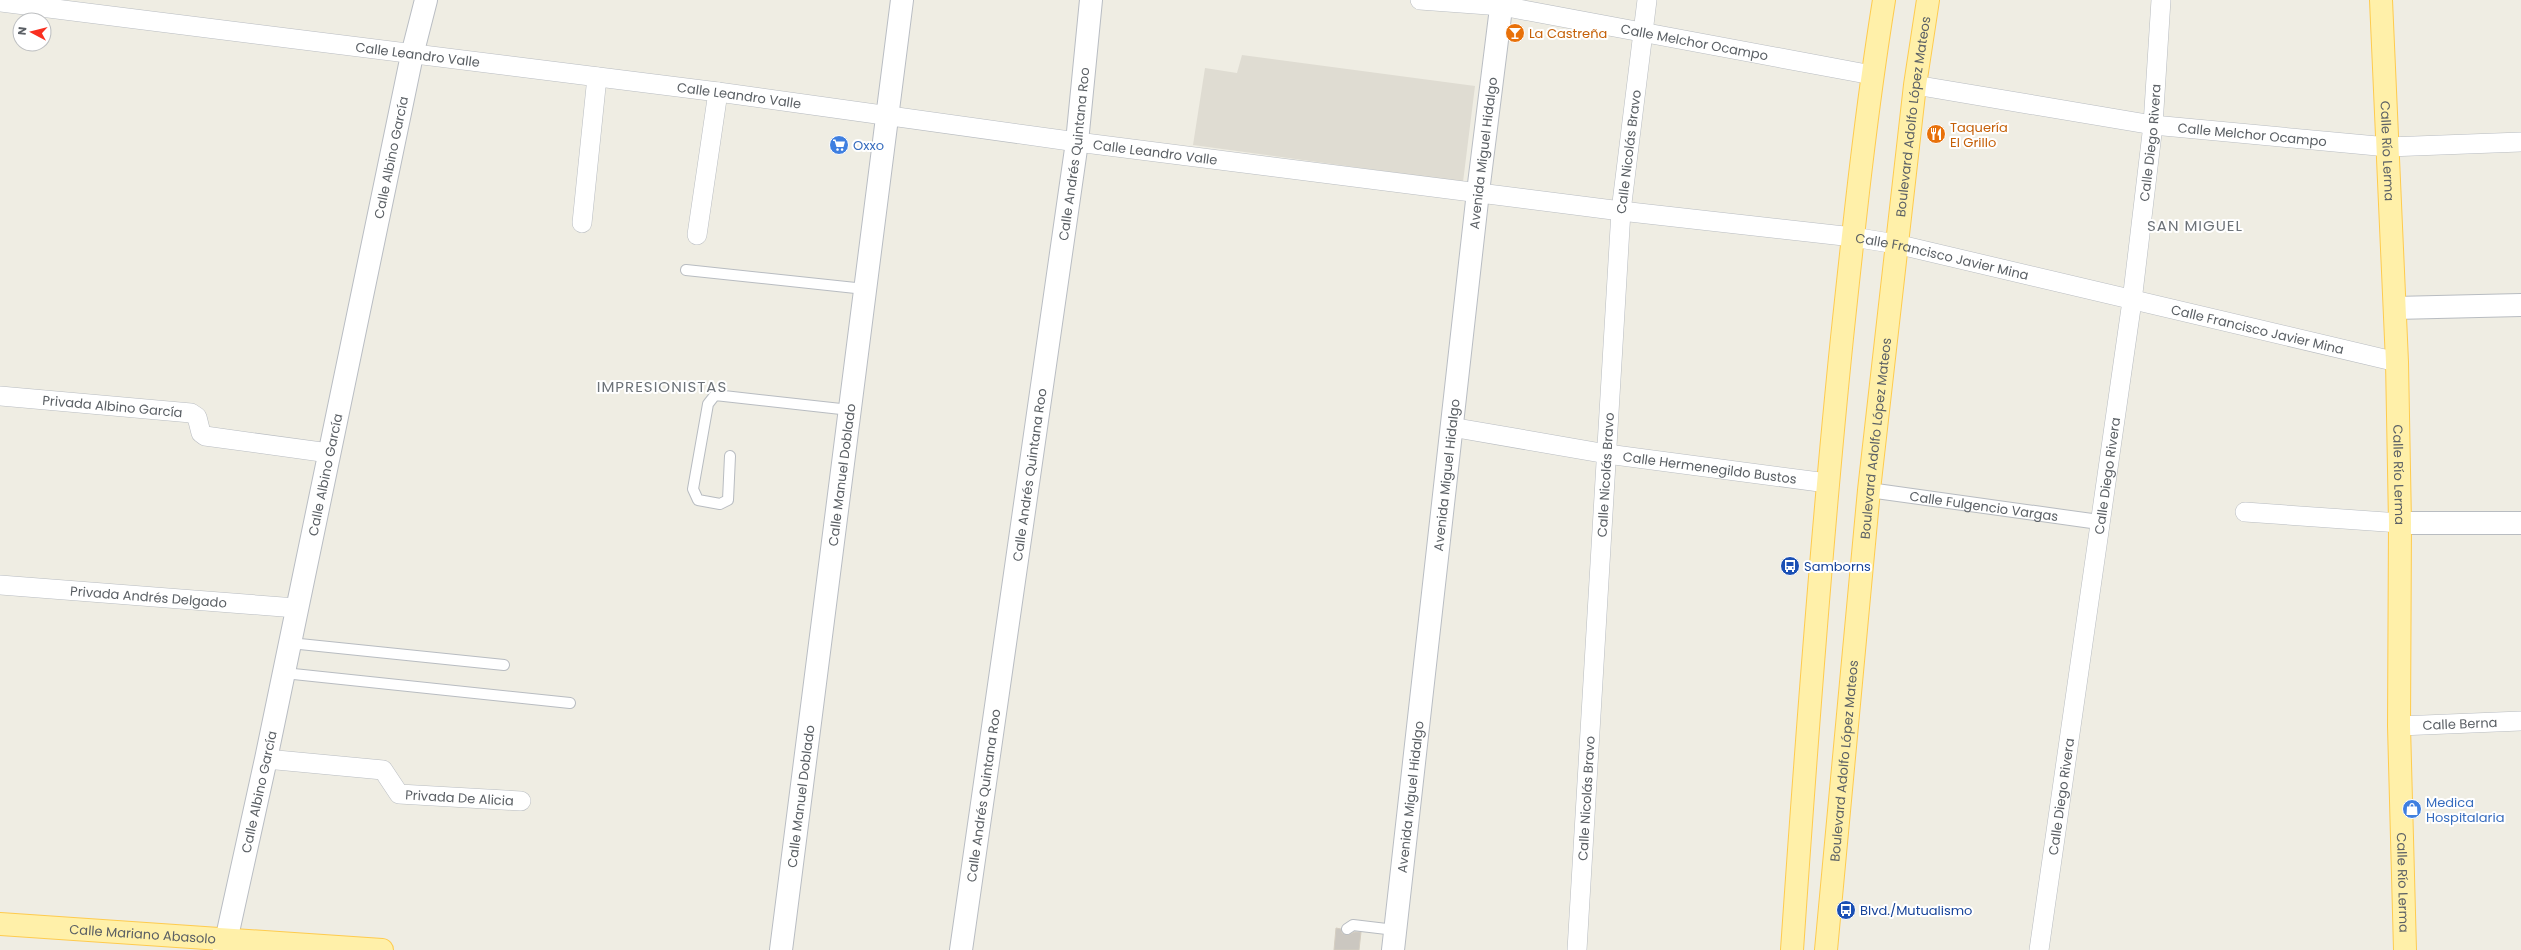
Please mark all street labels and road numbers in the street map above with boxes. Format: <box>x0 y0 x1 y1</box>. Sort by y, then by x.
street label: Boulevard Adolfo López Mateos <box>1891 15 1935 218</box>
street label: Calle Melchor Ocampo <box>1619 19 1770 65</box>
street label: Calle Leandro Valle <box>354 38 481 72</box>
street label: Calle Andrés Quintana Roo <box>1054 66 1094 242</box>
street label: Avenida Miguel Hidalgo <box>1465 76 1502 230</box>
street label: Calle Leandro Valle <box>676 78 802 113</box>
street label: Calle Diego Rivera <box>2135 83 2166 203</box>
street label: Calle Nicolás Bravo <box>1612 89 1646 215</box>
street label: Calle Albino García <box>369 95 413 220</box>
street label: Calle Río Lerma <box>2375 100 2399 201</box>
street label: Calle Melchor Ocampo <box>2177 118 2328 151</box>
street label: Calle Leandro Valle <box>1092 135 1218 170</box>
street label: Calle Francisco Javier Mina <box>1854 229 2031 285</box>
street label: Calle Francisco Javier Mina <box>2169 300 2346 359</box>
street label: Boulevard Adolfo López Mateos <box>1855 337 1896 540</box>
street label: Calle Andrés Quintana Roo <box>1008 387 1052 563</box>
street label: Privada Albino García <box>42 391 183 422</box>
street label: Avenida Miguel Hidalgo <box>1429 398 1465 552</box>
street label: Calle Manuel Doblado <box>824 402 861 547</box>
street label: Calle Albino García <box>304 412 347 538</box>
street label: Calle Nicolás Bravo <box>1593 412 1619 538</box>
street label: Calle Diego Rivera <box>2090 416 2125 536</box>
street label: Calle Río Lerma <box>2388 424 2409 525</box>
street label: Calle Hermenegildo Bustos <box>1622 447 1798 489</box>
street label: Calle Fulgencio Vargas <box>1908 487 2060 526</box>
street label: Privada Andrés Delgado <box>69 581 228 613</box>
street label: Boulevard Adolfo López Mateos <box>1825 659 1863 863</box>
street label: Calle Andrés Quintana Roo <box>962 708 1005 883</box>
street label: Calle Berna <box>2422 713 2498 735</box>
street label: Avenida Miguel Hidalgo <box>1393 720 1429 874</box>
street label: Calle Manuel Doblado <box>783 724 820 869</box>
street label: Calle Albino García <box>237 729 282 855</box>
street label: Calle Nicolás Bravo <box>1573 735 1600 861</box>
street label: Calle Diego Rivera <box>2044 737 2079 856</box>
street label: Privada De Alicia <box>405 785 514 811</box>
street label: Calle Río Lerma <box>2392 832 2414 933</box>
street label: Calle Mariano Abasolo <box>69 920 217 949</box>

